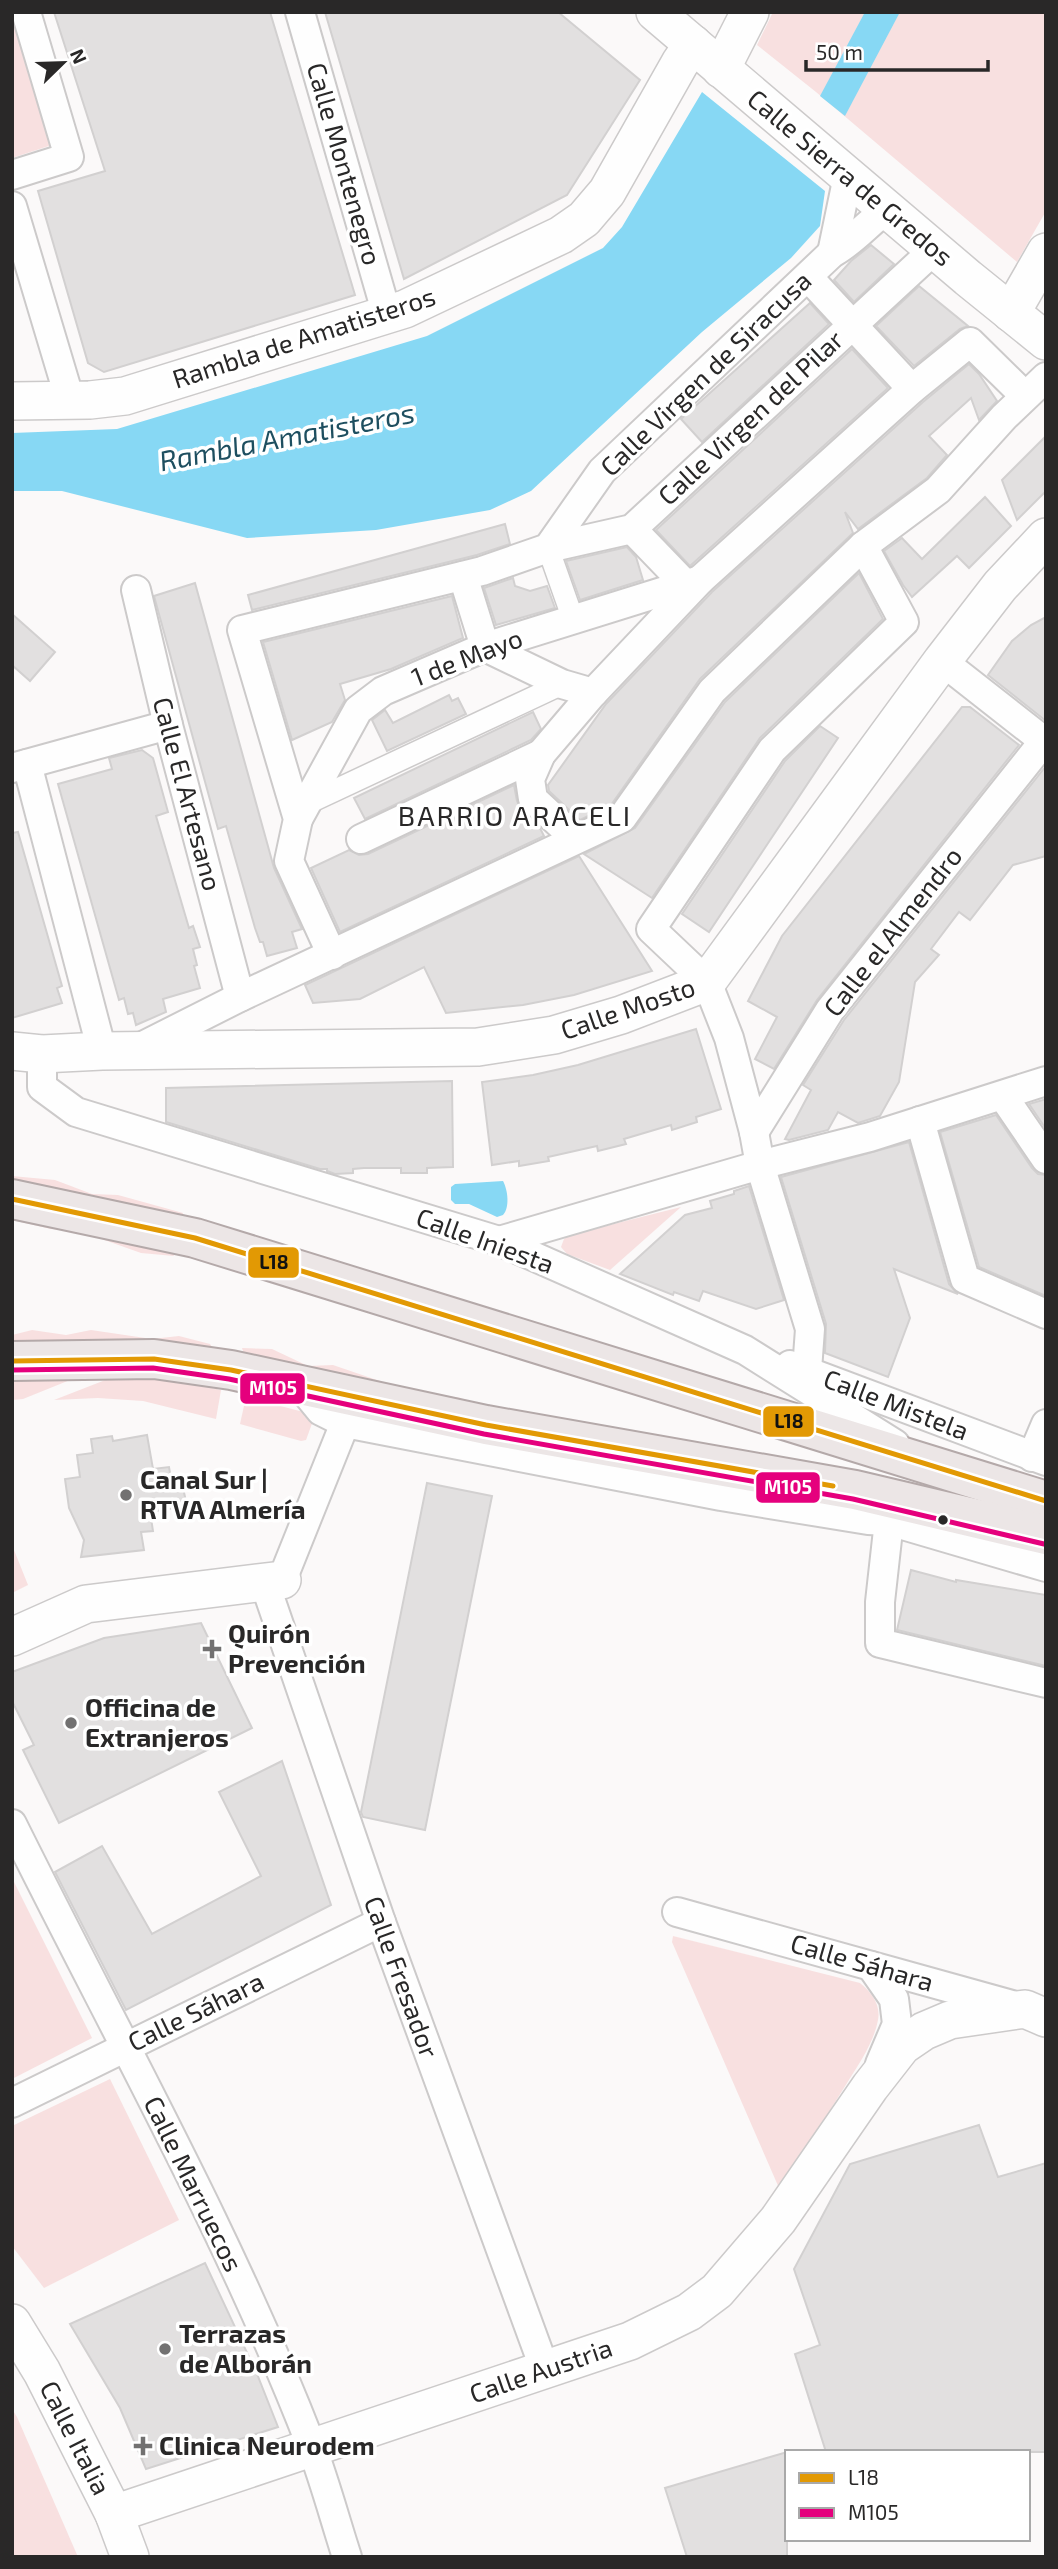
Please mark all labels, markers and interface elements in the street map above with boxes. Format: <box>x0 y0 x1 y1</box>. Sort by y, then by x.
north arrow <box>28 28 98 98</box>
scale bar <box>806 28 988 72</box>
text: 50 m <box>816 39 863 64</box>
text: N <box>66 45 92 67</box>
street label: Calle Montenegro <box>302 59 389 268</box>
street label: Calle Sierra de Gredos <box>742 82 960 272</box>
street label: Calle Virgen de Siracusa <box>593 264 817 482</box>
street label: Rambla de Amatisteros <box>168 279 439 394</box>
street label: Calle Virgen del Pilar <box>651 323 849 511</box>
water label: Rambla Amatisteros <box>156 395 417 477</box>
street label: 1 de Mayo <box>407 621 526 692</box>
street label: Calle El Artesano <box>148 694 229 894</box>
district label: BARRIO ARACELI <box>398 798 632 832</box>
street label: Calle el Almendro <box>816 840 967 1022</box>
street label: Calle Mosto <box>556 970 699 1045</box>
street label: Calle Iniesta <box>413 1200 558 1279</box>
line badge: L18 <box>247 1246 300 1279</box>
text: L18 <box>259 1250 289 1273</box>
street label: Calle Mistela <box>820 1362 973 1445</box>
line badge: M105 <box>239 1372 306 1405</box>
text: M105 <box>249 1376 297 1399</box>
line badge: L18 <box>762 1405 815 1438</box>
text: L18 <box>774 1409 804 1432</box>
place label: Canal Sur | RTVA Almería <box>140 1463 306 1524</box>
line badge: M105 <box>755 1471 821 1504</box>
text: M105 <box>764 1475 812 1498</box>
marker: Canal Sur | RTVA Almería <box>118 1487 134 1503</box>
unlabelled marker <box>936 1513 950 1527</box>
place label: Quirón Prevención <box>228 1617 366 1678</box>
marker: Quirón Prevención <box>202 1639 222 1659</box>
place label: Officina de Extranjeros <box>85 1691 229 1752</box>
marker: Officina de Extranjeros <box>63 1715 79 1731</box>
street label: Calle Fresador <box>359 1892 446 2061</box>
street label: Calle Sáhara <box>787 1926 937 1997</box>
street label: Calle Sáhara <box>122 1964 268 2057</box>
street label: Calle Marruecos <box>138 2090 250 2276</box>
place label: Terrazas de Alborán <box>179 2317 312 2378</box>
street label: Calle Austria <box>465 2331 616 2408</box>
marker: Terrazas de Alborán <box>157 2341 173 2357</box>
street label: Calle Italia <box>34 2375 118 2499</box>
place label: Clinica Neurodem <box>159 2429 375 2460</box>
marker: Clinica Neurodem <box>133 2436 153 2456</box>
legend <box>785 2450 1030 2541</box>
text: L18 <box>848 2464 879 2489</box>
text: M105 <box>848 2499 899 2524</box>

